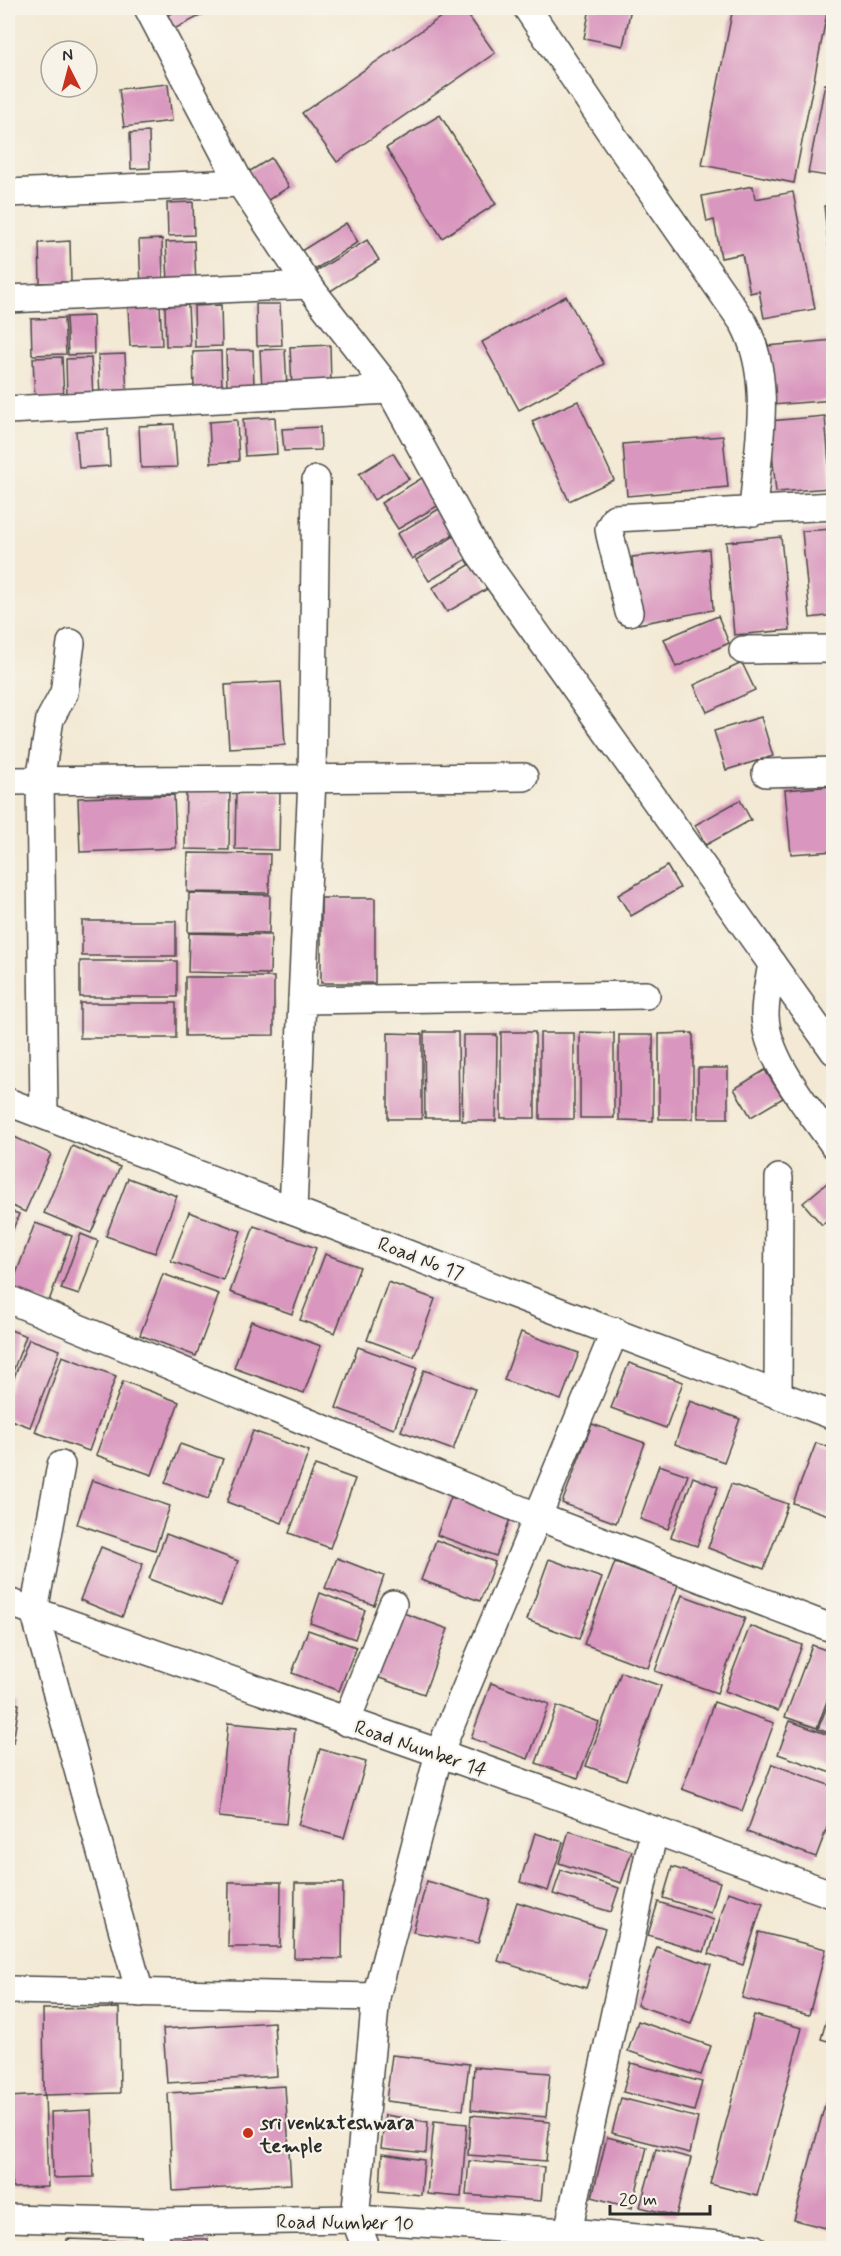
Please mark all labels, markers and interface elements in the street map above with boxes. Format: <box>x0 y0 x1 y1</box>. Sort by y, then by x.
north arrow <box>39 39 99 99</box>
text: N <box>61 45 74 67</box>
street label: Road No 17 <box>374 1231 467 1288</box>
street label: Road Number 14 <box>351 1714 490 1785</box>
place label: sri venkateshwara temple <box>259 2110 415 2160</box>
marker: sri venkateshwara temple <box>241 2126 255 2140</box>
scale bar <box>610 2178 710 2216</box>
text: 20 m <box>619 2188 657 2212</box>
street label: Road Number 10 <box>276 2209 414 2238</box>

